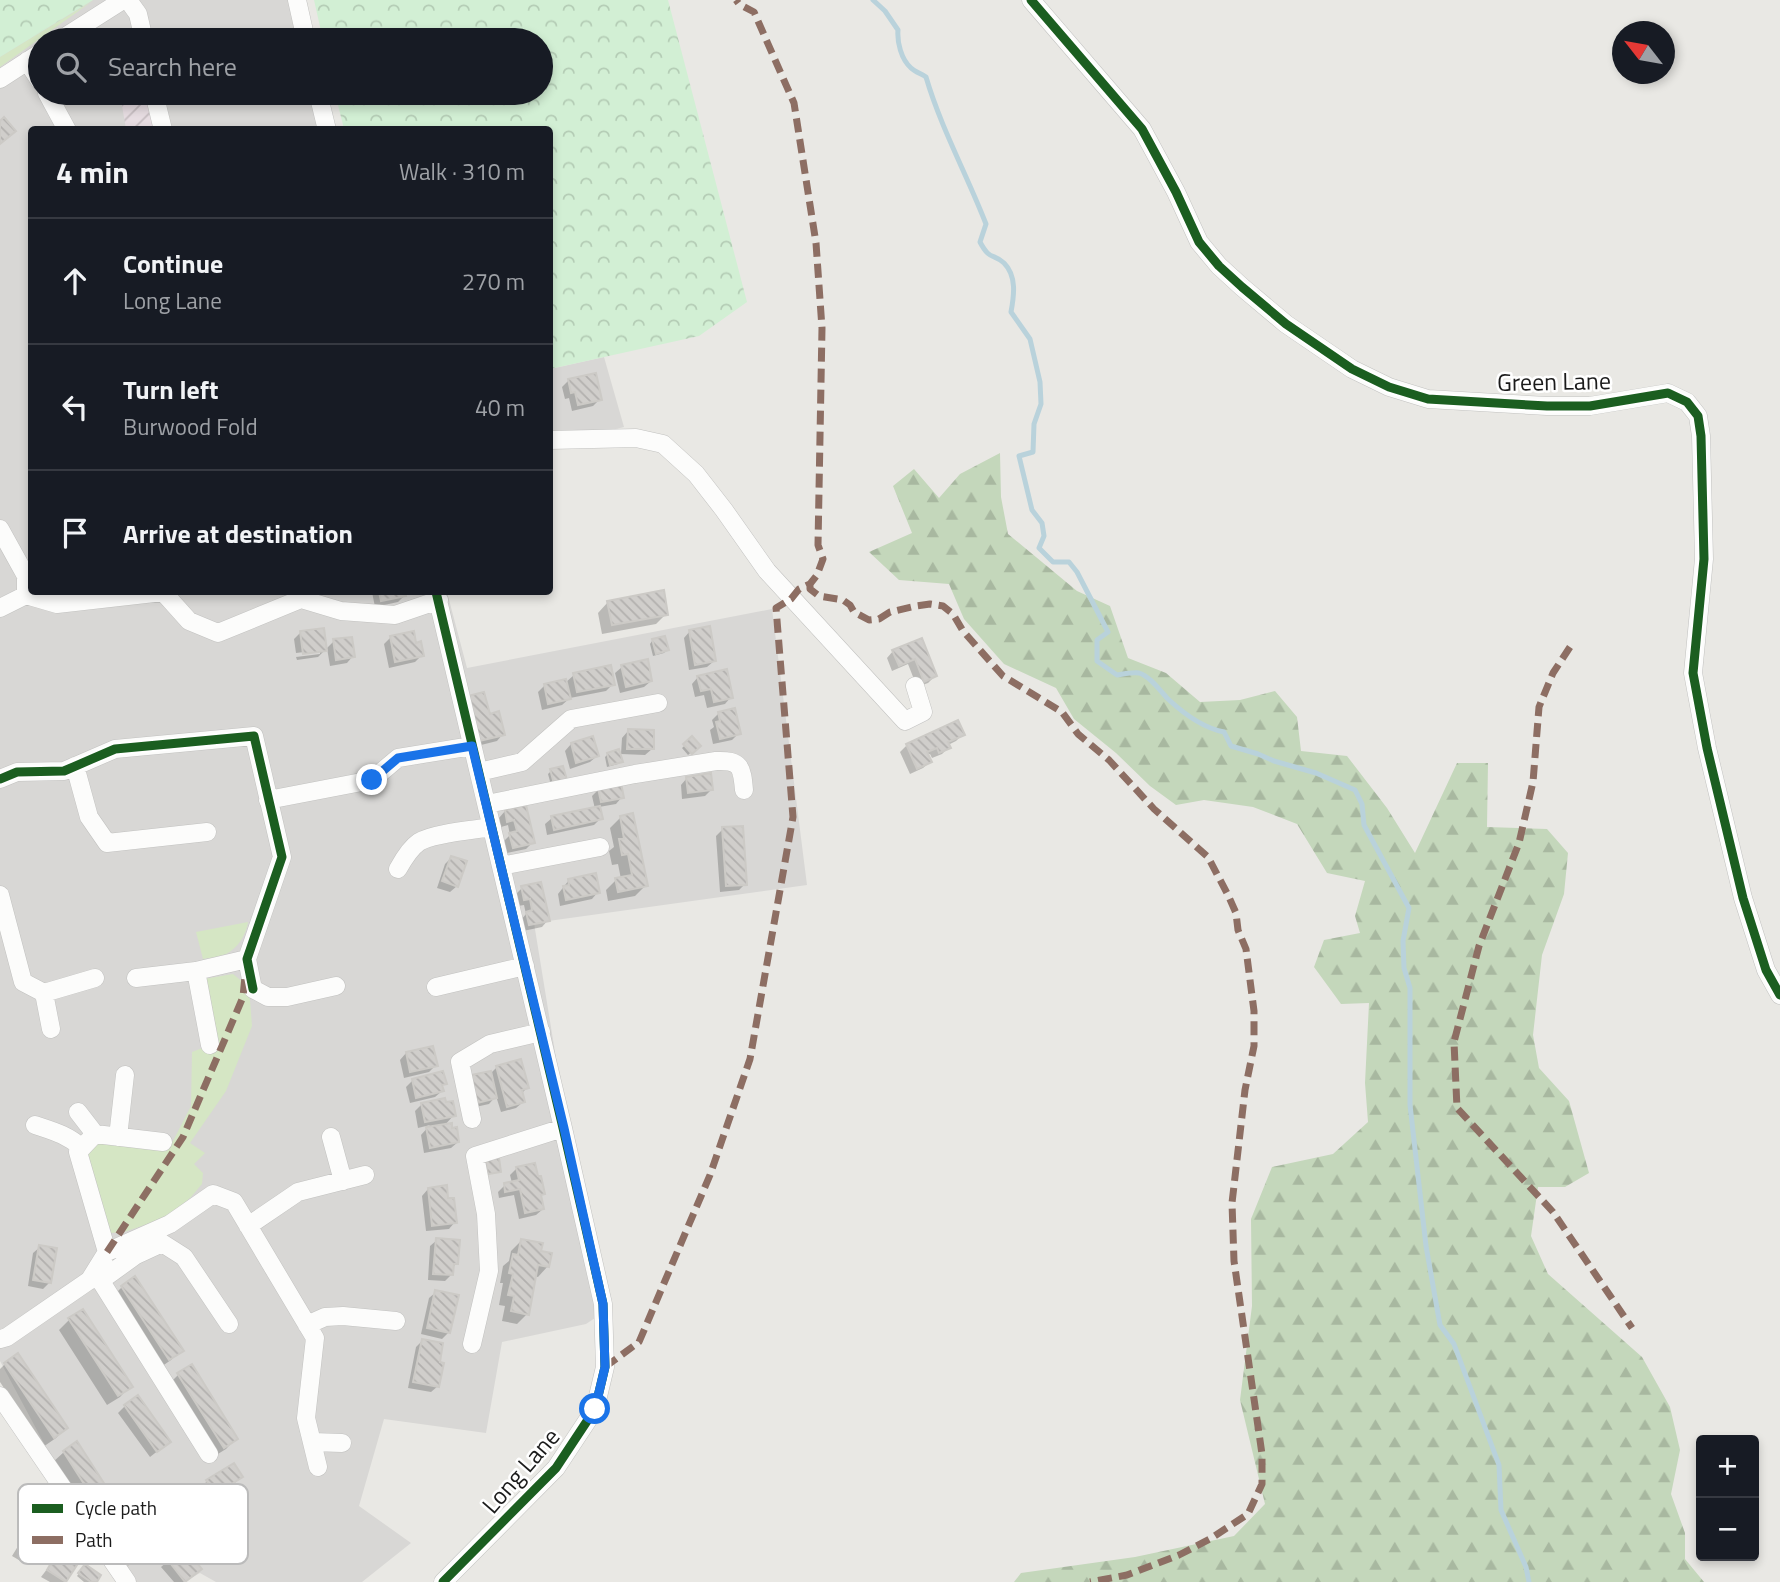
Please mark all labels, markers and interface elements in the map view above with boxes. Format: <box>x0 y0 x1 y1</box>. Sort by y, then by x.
north arrow <box>1612 21 1675 84</box>
search box <box>28 28 553 105</box>
text: Search here <box>108 47 237 86</box>
icon: search <box>52 48 90 86</box>
text: 4 min <box>56 149 129 195</box>
text: Walk · 310 m <box>399 154 525 189</box>
text: Continue <box>123 244 223 283</box>
icon: ahead <box>56 262 94 300</box>
text: 270 m <box>462 264 525 299</box>
text: Long Lane <box>123 283 222 318</box>
street label: Green Lane <box>1497 362 1611 400</box>
text: Turn left <box>123 370 218 409</box>
icon: left <box>56 388 94 426</box>
text: 40 m <box>475 390 525 425</box>
text: Burwood Fold <box>123 409 258 444</box>
icon: arrive <box>56 514 94 552</box>
text: Arrive at destination <box>123 514 353 553</box>
route end <box>356 764 387 795</box>
route start <box>579 1393 610 1424</box>
street label: Long Lane <box>473 1420 568 1521</box>
map controls <box>1696 1435 1759 1561</box>
button: + <box>1696 1435 1759 1498</box>
legend <box>18 1484 248 1564</box>
text: Cycle path <box>75 1493 157 1522</box>
button: − <box>1696 1498 1759 1561</box>
text: Path <box>75 1525 113 1554</box>

